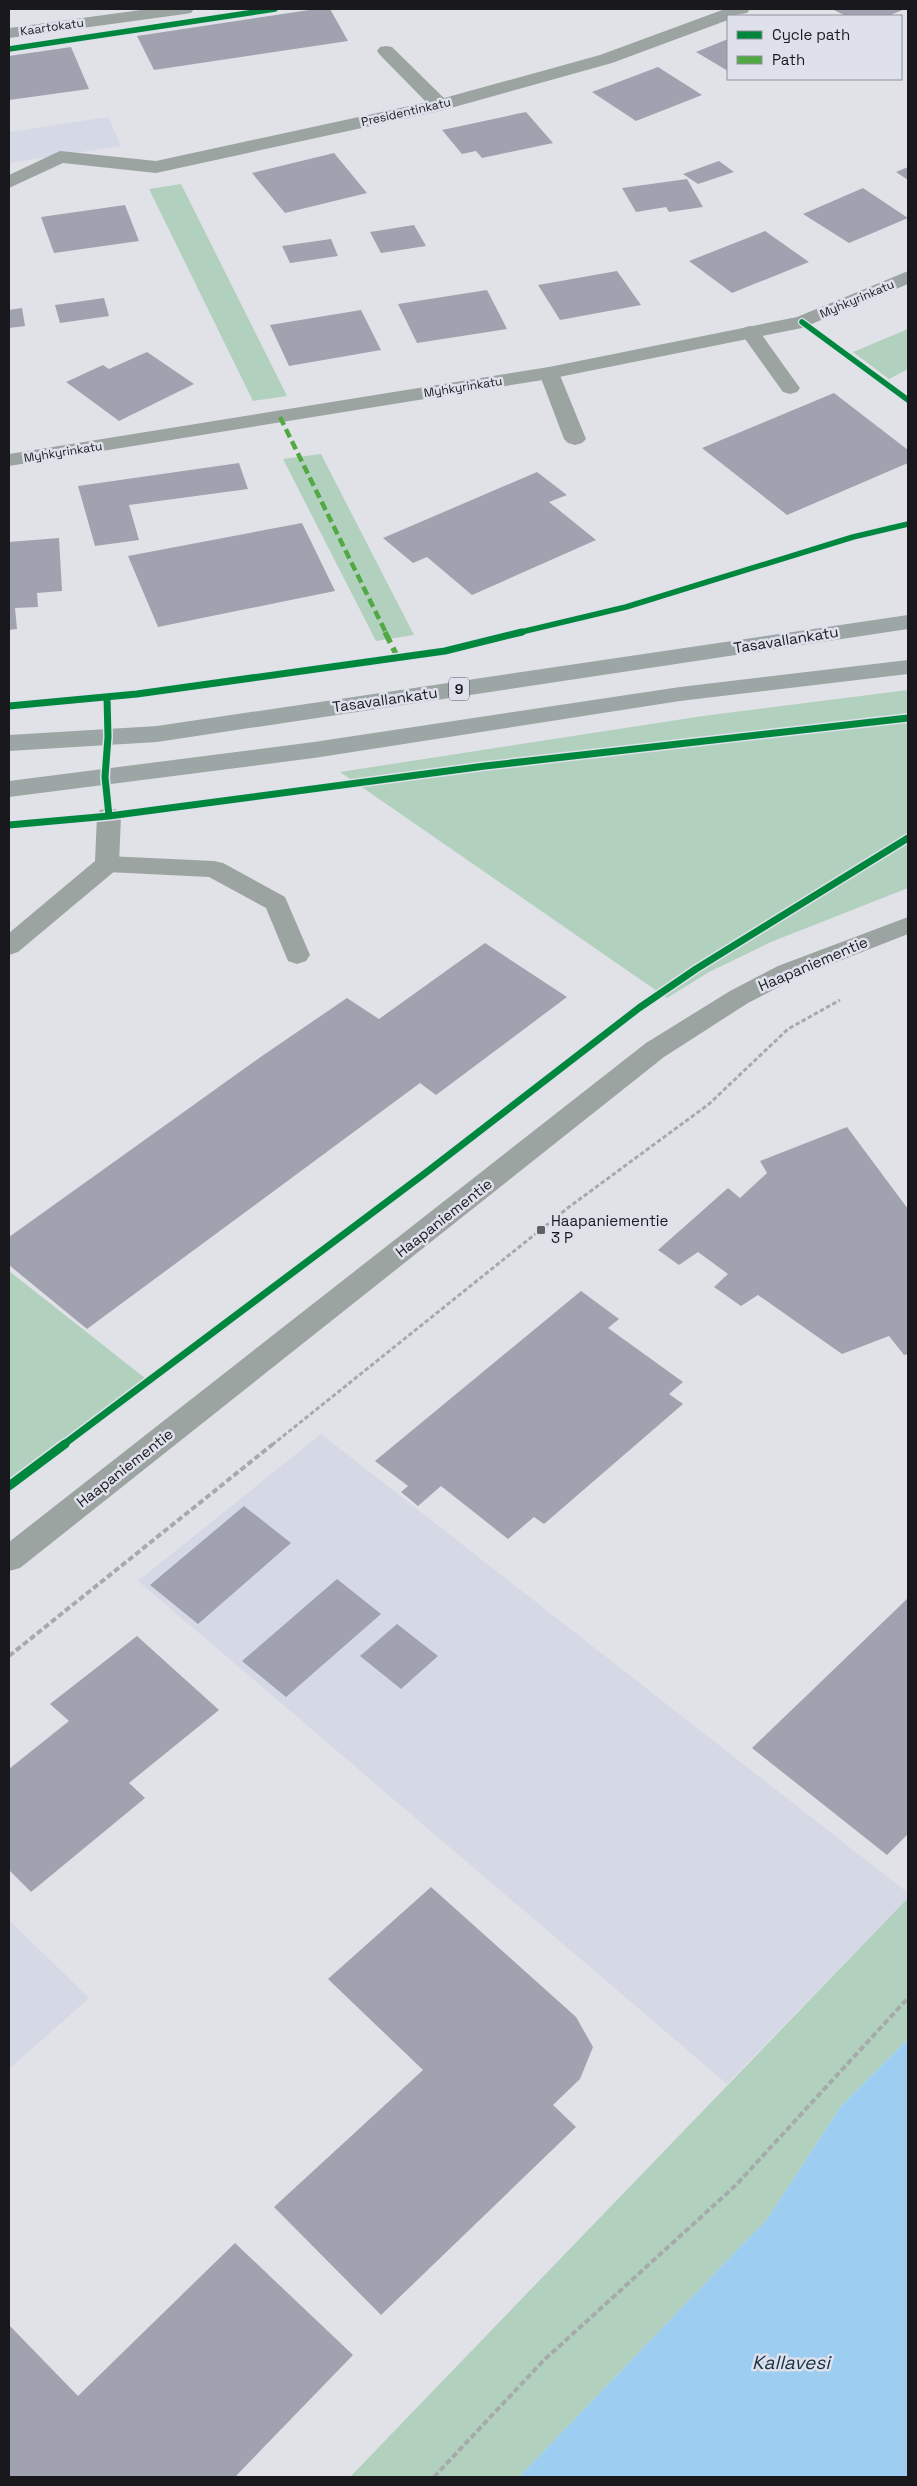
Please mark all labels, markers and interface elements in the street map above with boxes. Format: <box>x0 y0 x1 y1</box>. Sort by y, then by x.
street label: Kaartokatu <box>19 15 85 39</box>
legend <box>727 15 902 80</box>
text: Cycle path <box>772 25 850 44</box>
text: Path <box>772 50 805 69</box>
street label: Presidentinkatu <box>360 94 452 130</box>
street label: Myhkyrinkatu <box>817 276 897 322</box>
street label: Myhkyrinkatu <box>423 373 503 401</box>
street label: Myhkyrinkatu <box>23 438 103 466</box>
street label: Tasavallankatu <box>732 622 840 657</box>
road number: 9 <box>449 678 469 701</box>
street label: Tasavallankatu <box>331 683 439 716</box>
street label: Haapaniementie <box>755 932 871 995</box>
street label: Haapaniementie <box>392 1174 496 1261</box>
place label: Haapaniementie 3 P <box>551 1211 668 1247</box>
marker: Haapaniementie 3 P <box>535 1224 547 1236</box>
street label: Haapaniementie <box>73 1424 177 1511</box>
water label: Kallavesi <box>752 2350 832 2375</box>

